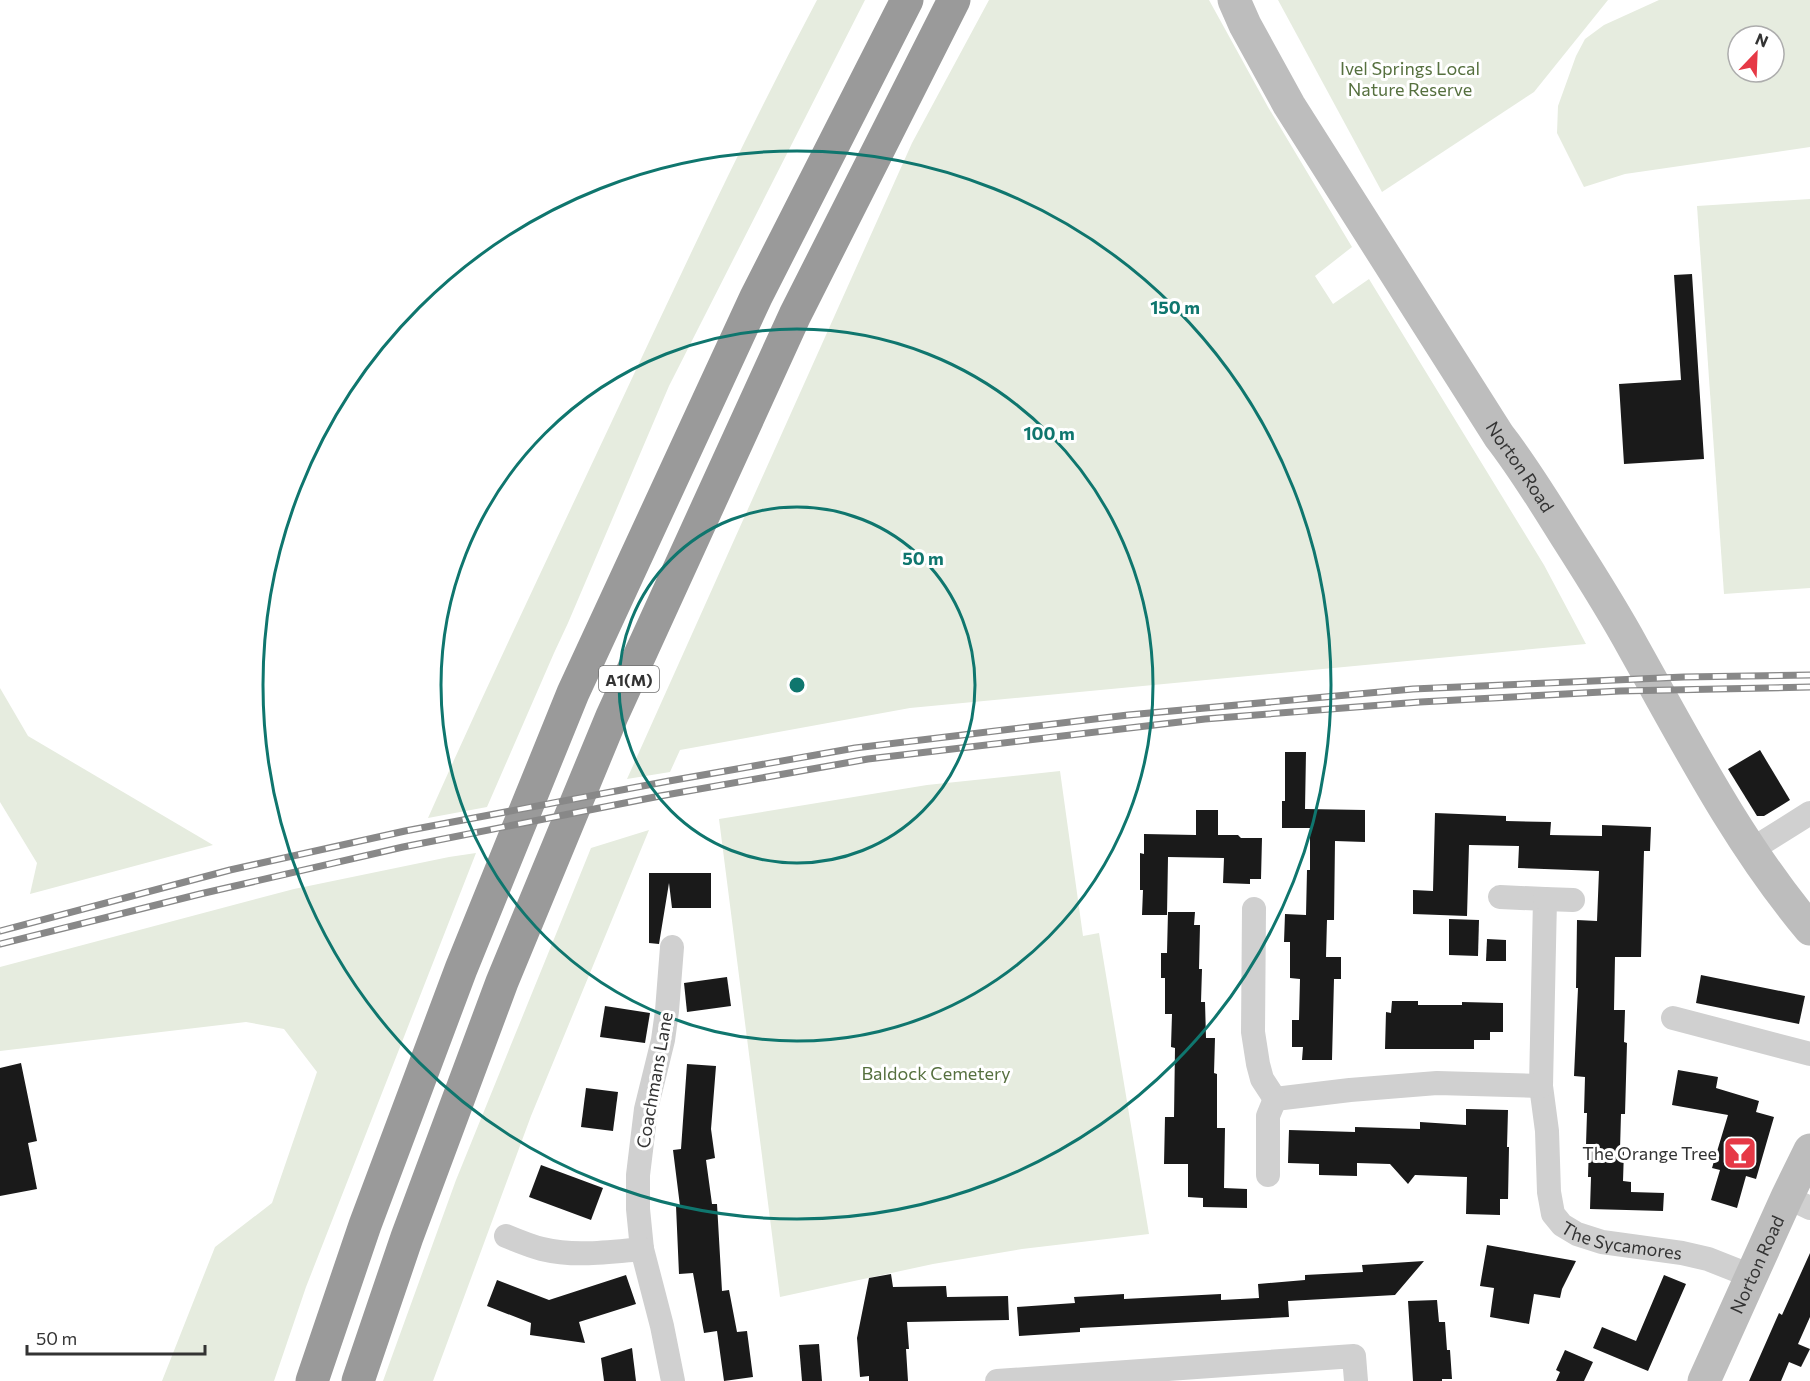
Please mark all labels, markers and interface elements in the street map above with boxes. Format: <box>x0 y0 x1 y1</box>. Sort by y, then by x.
north arrow <box>1726 24 1786 84</box>
text: N <box>1753 29 1771 51</box>
park label: Ivel Springs Local Nature Reserve <box>1340 57 1480 100</box>
text: 150 m <box>1150 296 1200 318</box>
street label: Norton Road <box>1482 417 1559 516</box>
text: 100 m <box>1023 422 1075 444</box>
text: 50 m <box>902 547 944 569</box>
road number: A1(M) <box>599 666 659 692</box>
centre of rings <box>787 675 807 695</box>
street label: Coachmans Lane <box>631 1010 677 1150</box>
park label: Baldock Cemetery <box>861 1062 1011 1084</box>
bar icon: The Orange Tree <box>1722 1135 1758 1171</box>
place label: The Orange Tree <box>1582 1142 1717 1164</box>
street label: Norton Road <box>1725 1212 1788 1317</box>
street label: The Sycamores <box>1557 1216 1684 1264</box>
scale bar <box>27 1318 206 1356</box>
text: 50 m <box>36 1327 77 1349</box>

